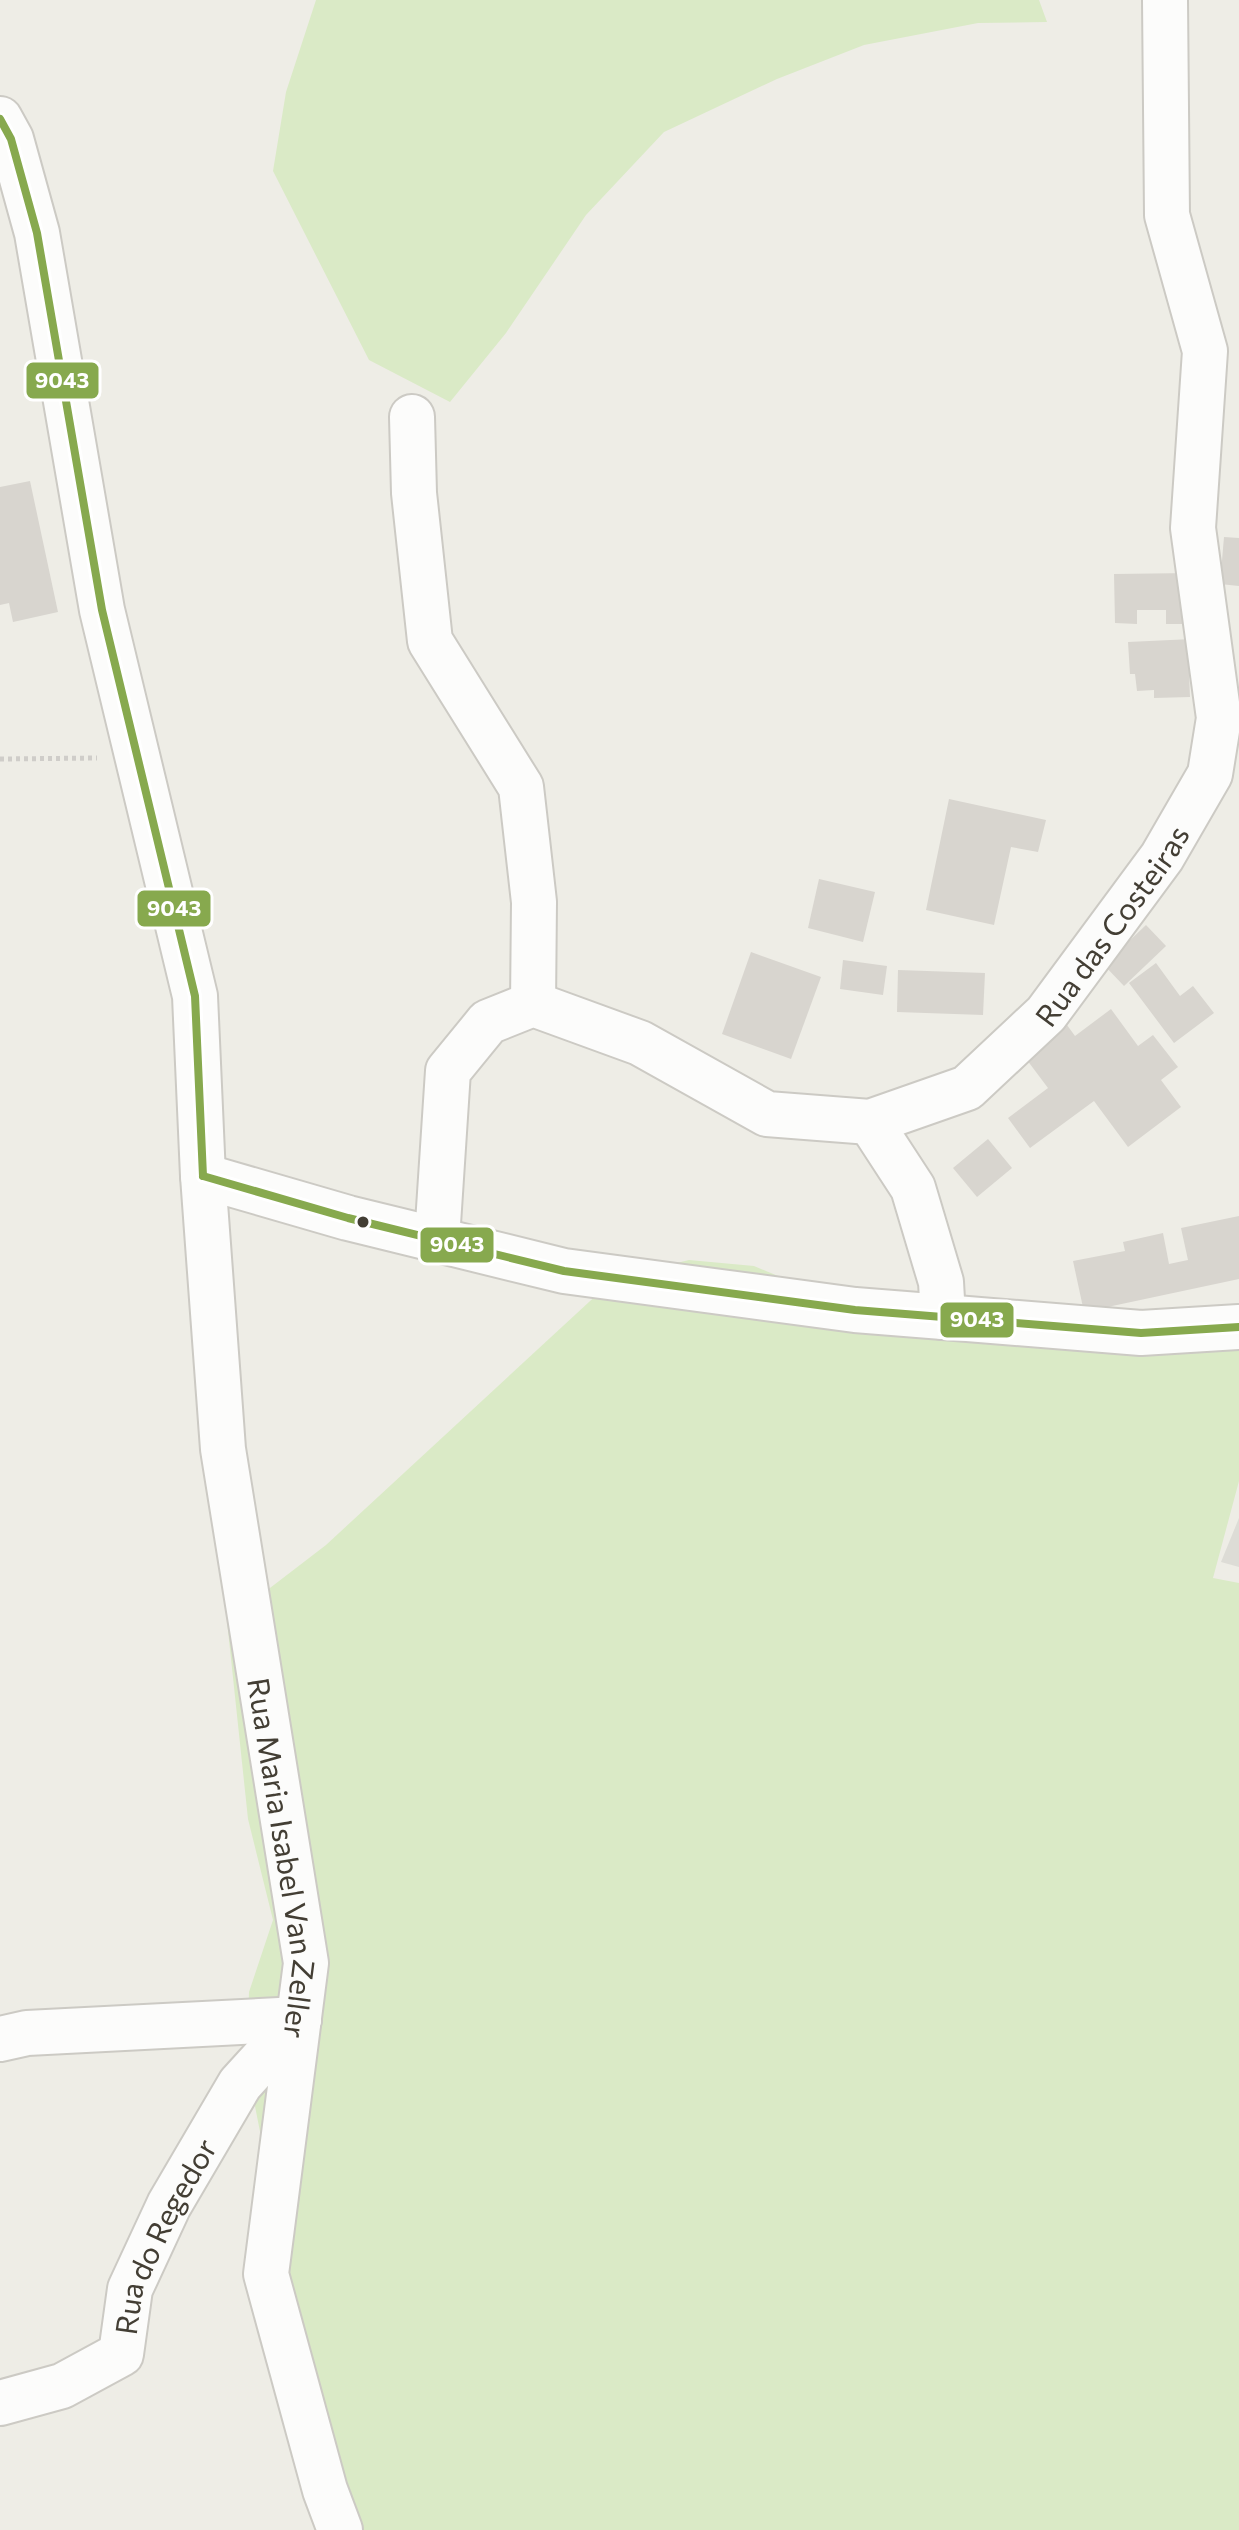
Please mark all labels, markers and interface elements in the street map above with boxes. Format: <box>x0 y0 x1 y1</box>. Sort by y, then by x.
line badge: 9043 <box>25 361 100 400</box>
text: 9043 <box>35 366 89 393</box>
street label: Rua das Costeiras <box>1026 818 1195 1033</box>
line badge: 9043 <box>136 889 212 928</box>
text: 9043 <box>147 894 201 921</box>
unlabelled marker <box>355 1214 371 1230</box>
line badge: 9043 <box>419 1226 495 1264</box>
text: 9043 <box>430 1230 484 1257</box>
line badge: 9043 <box>939 1301 1015 1339</box>
text: 9043 <box>950 1305 1004 1332</box>
street label: Rua Maria Isabel Van Zeller <box>242 1675 325 2041</box>
street label: Rua do Regedor <box>105 2131 223 2337</box>

